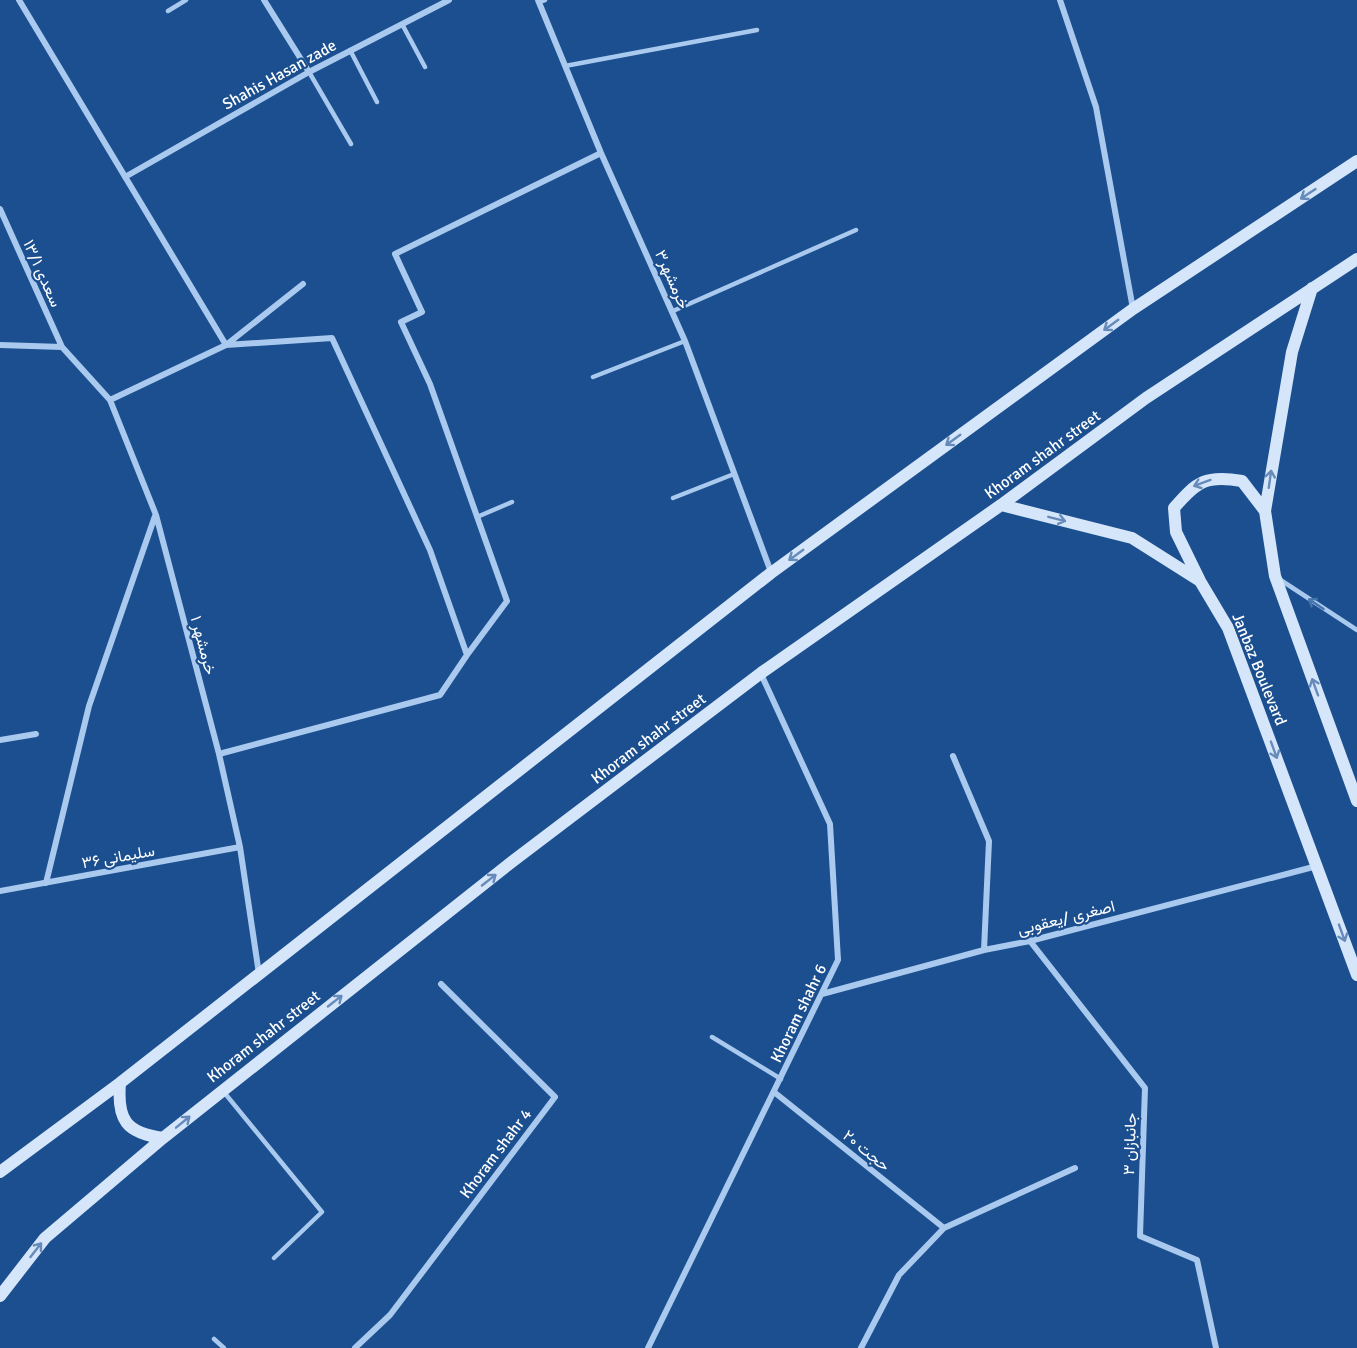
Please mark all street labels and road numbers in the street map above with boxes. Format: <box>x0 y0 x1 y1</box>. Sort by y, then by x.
street label: Shahis Hasan zade <box>219 35 340 114</box>
street label: سعدی ۱۳/۱ <box>18 237 66 310</box>
street label: خرمشهر۳ <box>650 247 694 312</box>
street label: Khoram shahr street <box>981 406 1105 504</box>
street label: Janbaz Boulevard <box>1227 610 1291 729</box>
street label: خرمشهر ۱ <box>186 614 221 677</box>
street label: Khoram shahr street <box>587 689 710 788</box>
street label: سلیمانی ۳۶ <box>80 841 156 873</box>
street label: اصغری /یعقوبی <box>1015 896 1117 940</box>
street label: Khoram shahr 6 <box>766 961 831 1066</box>
street label: Khoram shahr street <box>203 986 325 1087</box>
street label: Khoram shahr 4 <box>456 1104 536 1202</box>
street label: جانبازان ۳ <box>1119 1112 1141 1175</box>
street label: حجت ۲۰ <box>839 1126 894 1176</box>

